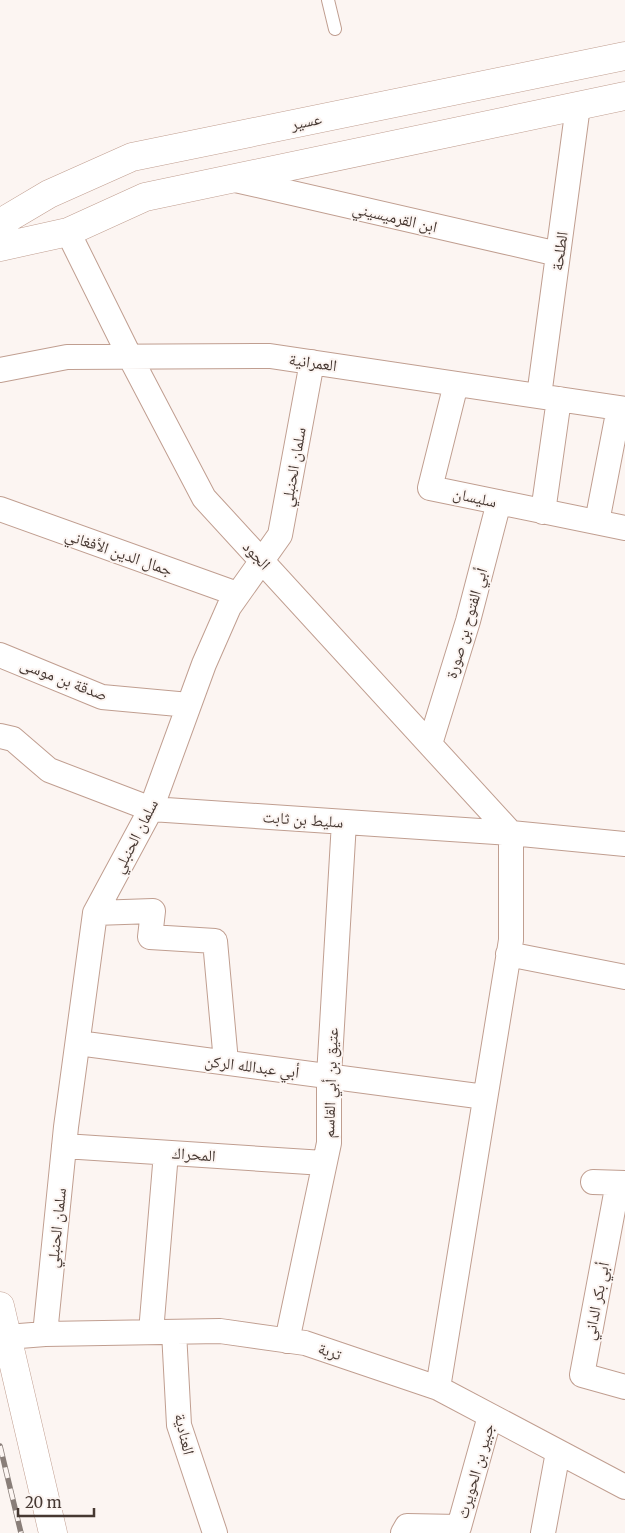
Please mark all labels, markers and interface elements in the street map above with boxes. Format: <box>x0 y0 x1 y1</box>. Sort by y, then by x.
street label: عسير <box>288 108 323 134</box>
street label: ابن القرميسيني <box>350 198 439 239</box>
street label: الطلحة <box>546 230 572 272</box>
street label: العمرانية <box>288 349 338 375</box>
street label: سلمان الحنبلي <box>276 426 313 509</box>
street label: سليسان <box>451 483 499 512</box>
street label: جمال الدين الأفغاني <box>62 524 175 583</box>
street label: الجود <box>239 536 275 574</box>
street label: أبي الفتوح بن صورة <box>441 565 494 681</box>
street label: صدقة بن موسى <box>17 653 110 706</box>
street label: سلمان الحنبلي <box>108 796 165 878</box>
street label: سليط بن ثابت <box>262 806 344 833</box>
street label: عتيق بن أبي القاسم <box>318 1027 345 1139</box>
street label: أبي عبدالله الركن <box>203 1050 300 1085</box>
street label: المحراك <box>172 1143 216 1165</box>
street label: سلمان الحنبلي <box>42 1187 73 1269</box>
street label: أبي بكر الداني <box>579 1260 616 1342</box>
street label: تربة <box>316 1338 345 1364</box>
street label: العنادية <box>171 1411 199 1457</box>
street label: جبير بن الحويرث <box>452 1421 499 1521</box>
scale bar <box>18 1486 94 1518</box>
text: 20 m <box>25 1493 62 1512</box>

